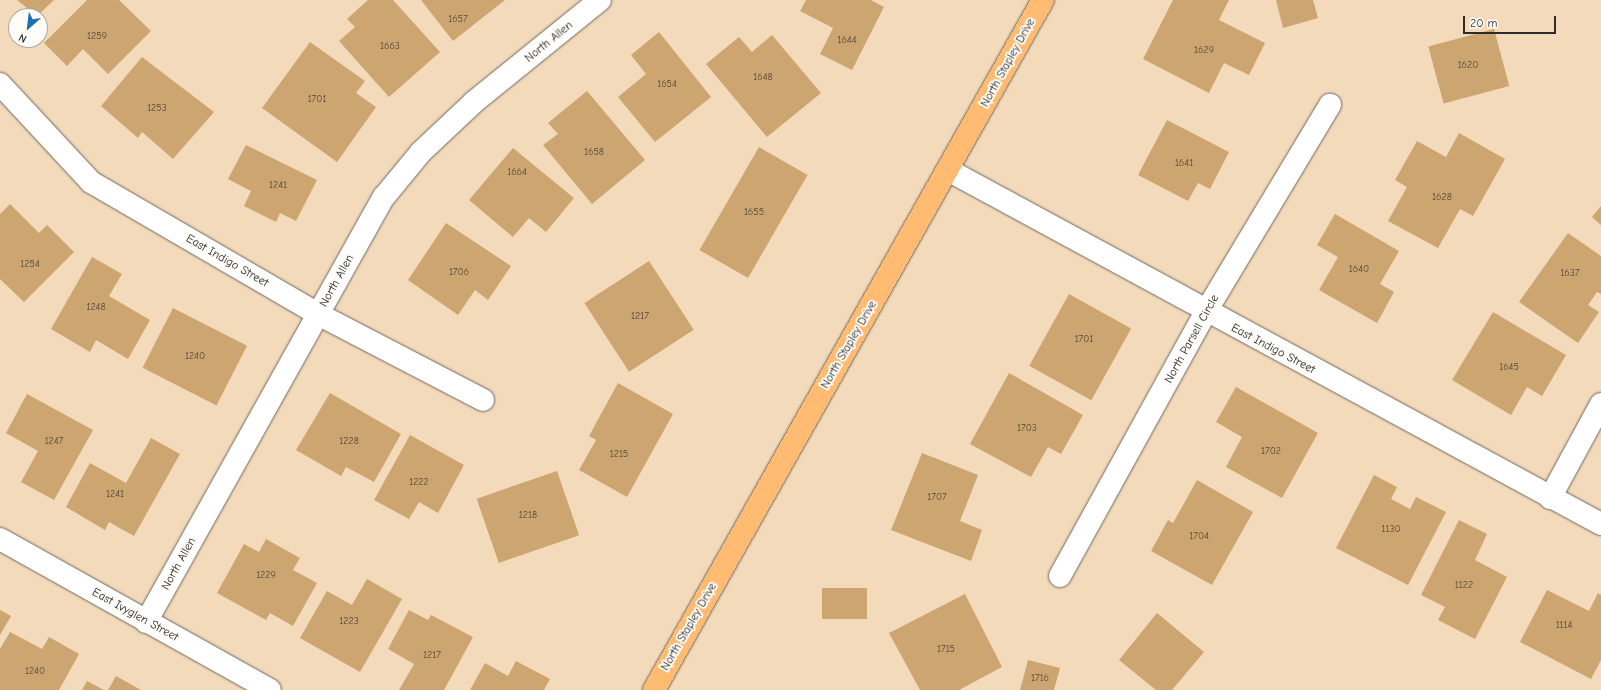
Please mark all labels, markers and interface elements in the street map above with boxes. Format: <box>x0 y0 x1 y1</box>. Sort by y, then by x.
north arrow <box>8 8 48 48</box>
scale bar <box>1465 8 1558 34</box>
house number: 1657 <box>448 14 468 26</box>
street label: North Stapley Drive <box>978 16 1038 110</box>
text: 20 m <box>1470 16 1498 30</box>
street label: North Allen <box>522 18 576 66</box>
text: N <box>16 31 29 46</box>
house number: 1259 <box>87 31 107 43</box>
house number: 1644 <box>837 35 857 47</box>
house number: 1663 <box>380 41 400 53</box>
house number: 1629 <box>1194 45 1214 57</box>
house number: 1620 <box>1458 60 1478 72</box>
house number: 1648 <box>753 72 773 84</box>
house number: 1654 <box>657 79 677 91</box>
house number: 1701 <box>308 94 326 106</box>
house number: 1253 <box>147 103 167 115</box>
house number: 1658 <box>584 147 604 159</box>
house number: 1641 <box>1175 158 1193 170</box>
house number: 1664 <box>507 167 527 179</box>
house number: 1241 <box>269 180 287 192</box>
house number: 1628 <box>1432 192 1452 204</box>
house number: 1655 <box>744 207 764 219</box>
street label: East Indigo Street <box>183 232 271 290</box>
street label: North Allen <box>317 252 357 310</box>
house number: 1254 <box>20 259 40 271</box>
house number: 1640 <box>1349 264 1369 276</box>
house number: 1706 <box>449 267 469 279</box>
house number: 1637 <box>1560 268 1580 280</box>
street label: North Parsell Circle <box>1162 292 1222 386</box>
street label: North Stapley Drive <box>818 299 880 391</box>
house number: 1248 <box>86 302 106 314</box>
house number: 1217 <box>631 311 649 323</box>
street label: East Indigo Street <box>1229 321 1317 377</box>
house number: 1701 <box>1075 334 1093 346</box>
house number: 1240 <box>185 351 205 363</box>
house number: 1645 <box>1499 362 1519 374</box>
house number: 1703 <box>1017 423 1037 435</box>
house number: 1247 <box>45 436 63 448</box>
house number: 1228 <box>339 436 359 448</box>
house number: 1702 <box>1261 446 1281 458</box>
house number: 1215 <box>610 449 628 461</box>
house number: 1222 <box>409 477 429 489</box>
house number: 1241 <box>106 489 124 501</box>
house number: 1707 <box>927 492 947 504</box>
house number: 1218 <box>519 510 537 522</box>
house number: 1130 <box>1381 524 1401 536</box>
house number: 1704 <box>1189 531 1209 543</box>
street label: North Allen <box>159 535 199 593</box>
house number: 1229 <box>256 570 276 582</box>
house number: 1122 <box>1455 580 1473 592</box>
street label: North Stapley Drive <box>658 581 720 673</box>
street label: East Ivyglen Street <box>89 585 181 645</box>
house number: 1223 <box>339 616 359 628</box>
house number: 1114 <box>1556 620 1572 632</box>
house number: 1715 <box>937 644 955 656</box>
house number: 1217 <box>423 650 441 662</box>
house number: 1240 <box>25 666 45 678</box>
house number: 1716 <box>1031 673 1049 685</box>

